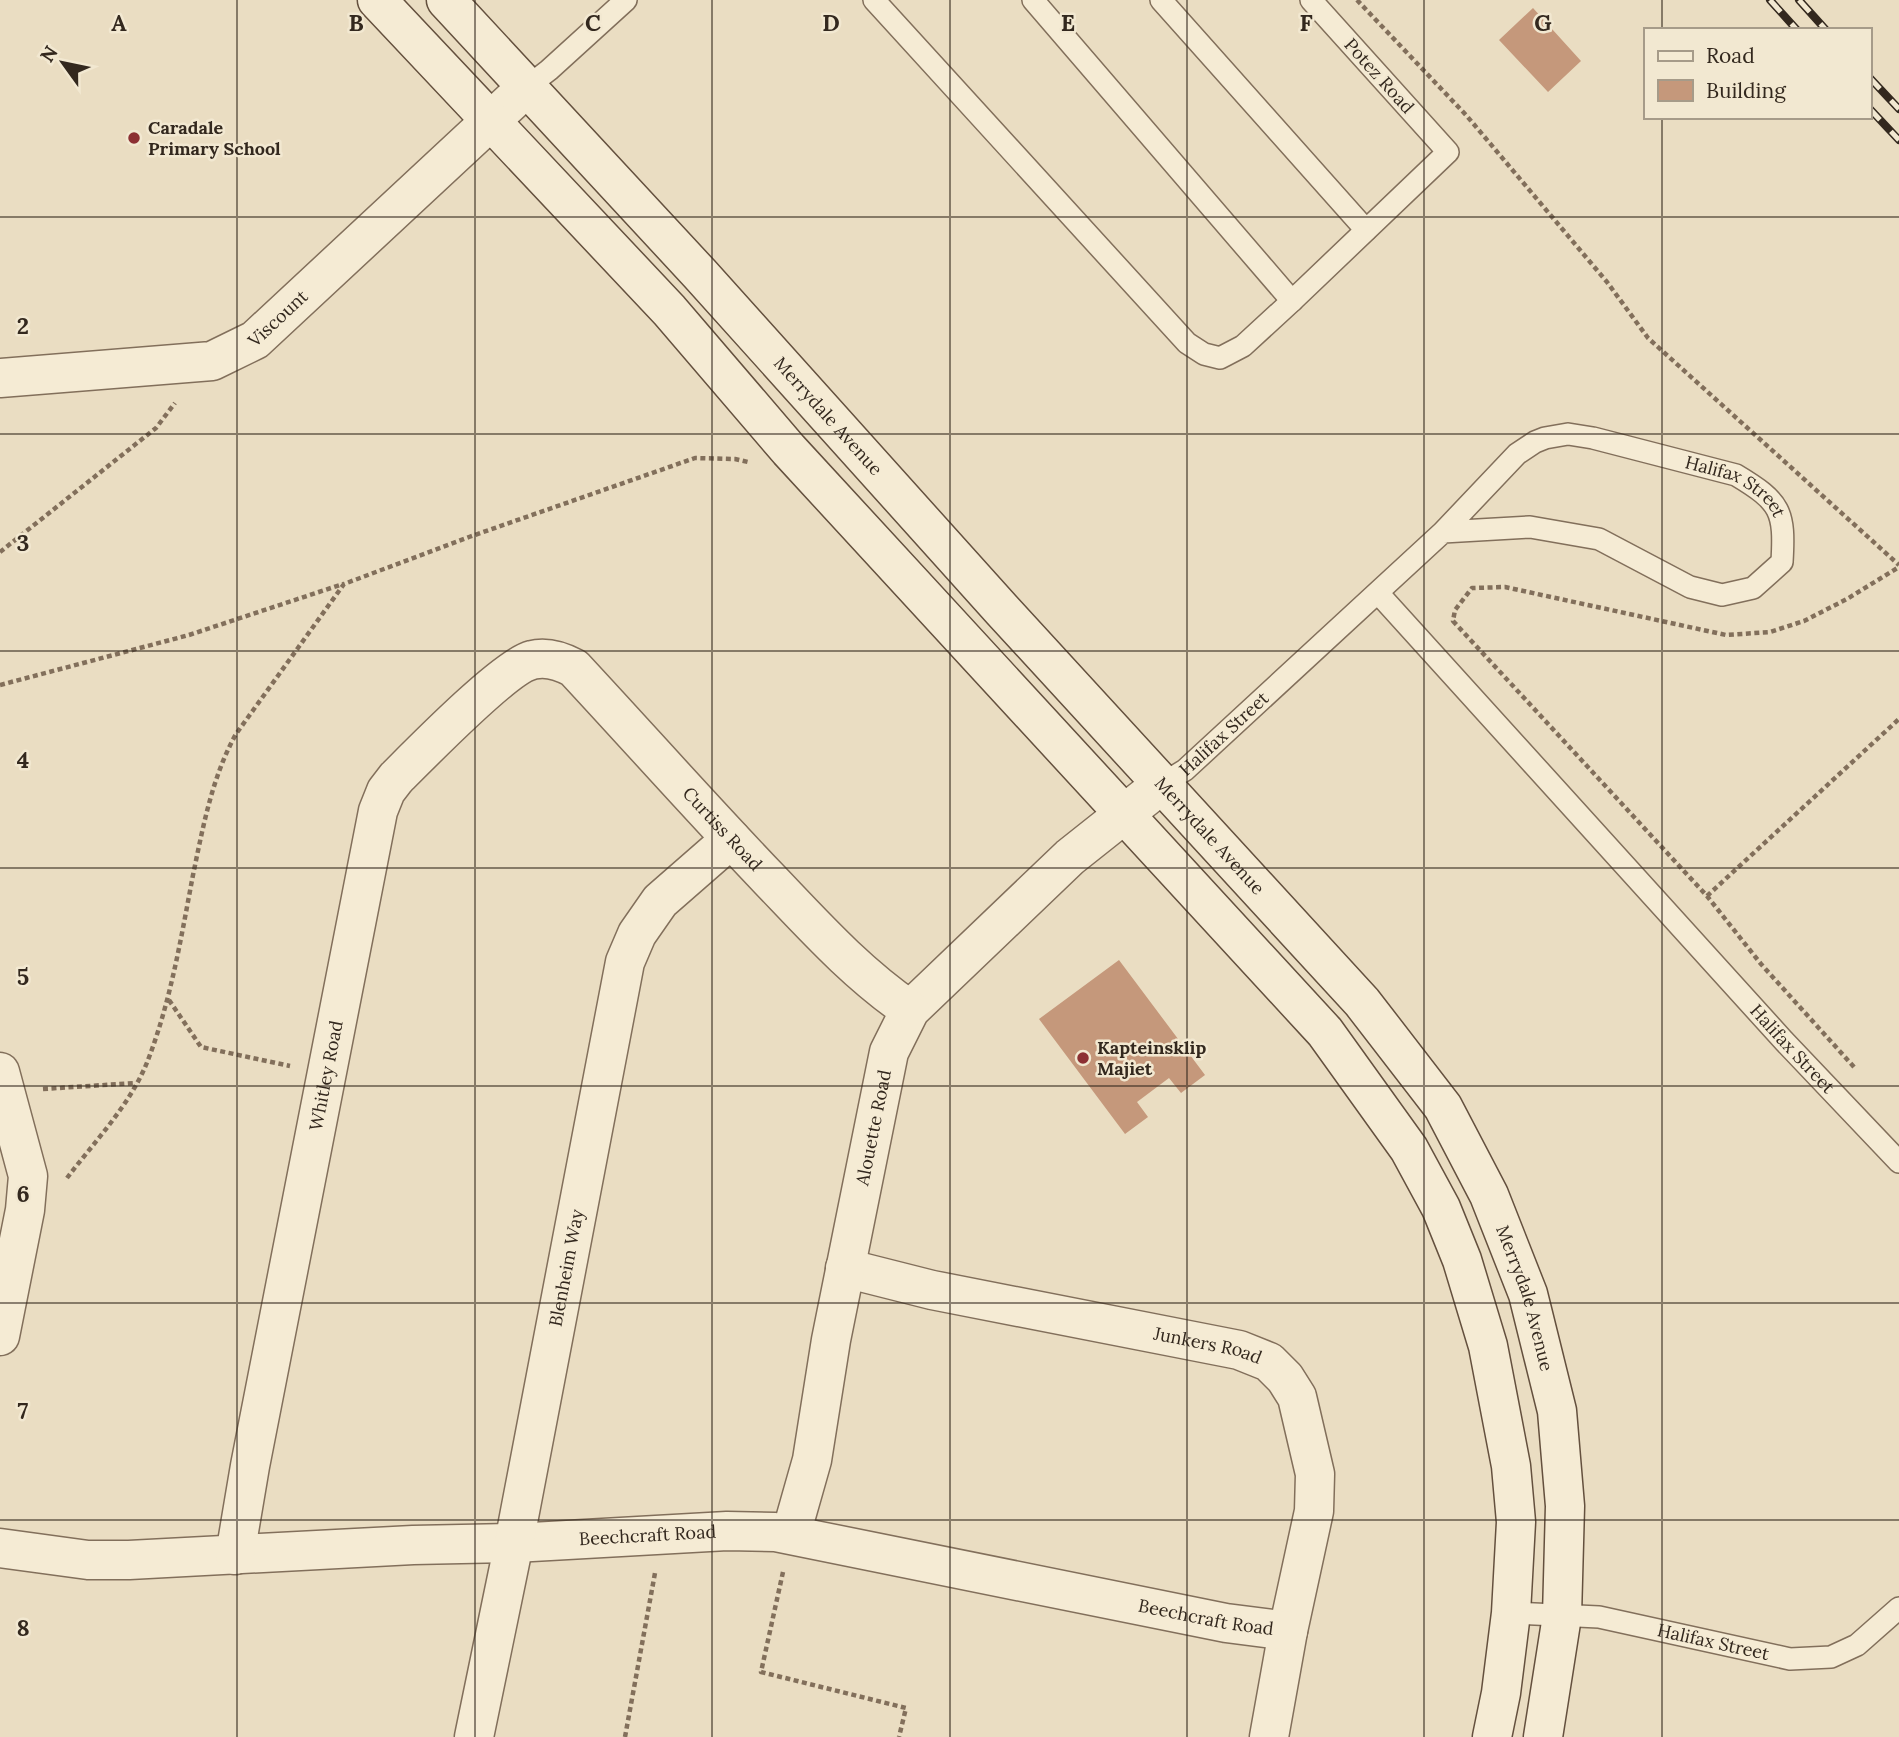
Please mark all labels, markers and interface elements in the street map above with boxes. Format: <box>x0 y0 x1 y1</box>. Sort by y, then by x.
text: A <box>111 8 127 37</box>
text: B <box>348 8 364 37</box>
text: C <box>585 8 601 37</box>
text: D <box>822 8 840 37</box>
text: E <box>1061 8 1075 37</box>
text: F <box>1299 8 1313 37</box>
text: G <box>1534 8 1552 37</box>
north arrow <box>28 28 98 98</box>
legend <box>1644 28 1871 119</box>
street label: Potez Road <box>1339 33 1419 118</box>
text: N <box>35 41 63 66</box>
text: Road <box>1706 42 1755 69</box>
text: Building <box>1706 77 1786 104</box>
place label: Caradale Primary School <box>148 116 281 160</box>
marker: Caradale Primary School <box>126 130 142 146</box>
street label: Viscount <box>242 285 312 352</box>
text: 2 <box>17 311 29 340</box>
street label: Merrydale Avenue <box>769 352 888 480</box>
street label: Halifax Street <box>1683 450 1791 520</box>
text: 3 <box>17 528 29 557</box>
street label: Halifax Street <box>1174 687 1273 781</box>
text: 4 <box>17 745 29 774</box>
street label: Merrydale Avenue <box>1150 772 1270 899</box>
street label: Curtiss Road <box>678 782 767 876</box>
text: 5 <box>17 962 29 991</box>
street label: Halifax Street <box>1745 999 1840 1098</box>
street label: Whitley Road <box>304 1018 348 1133</box>
place label: Kapteinsklip Majiet <box>1097 1036 1206 1080</box>
marker: Kapteinsklip Majiet <box>1075 1050 1091 1066</box>
street label: Alouette Road <box>850 1067 896 1188</box>
text: 6 <box>16 1179 30 1208</box>
street label: Blenheim Way <box>544 1207 589 1329</box>
street label: Merrydale Avenue <box>1491 1222 1559 1374</box>
street label: Junkers Road <box>1151 1321 1266 1369</box>
text: 7 <box>18 1396 29 1425</box>
street label: Beechcraft Road <box>578 1520 717 1550</box>
street label: Beechcraft Road <box>1136 1594 1275 1640</box>
text: 8 <box>16 1613 30 1642</box>
street label: Halifax Street <box>1655 1618 1771 1665</box>

